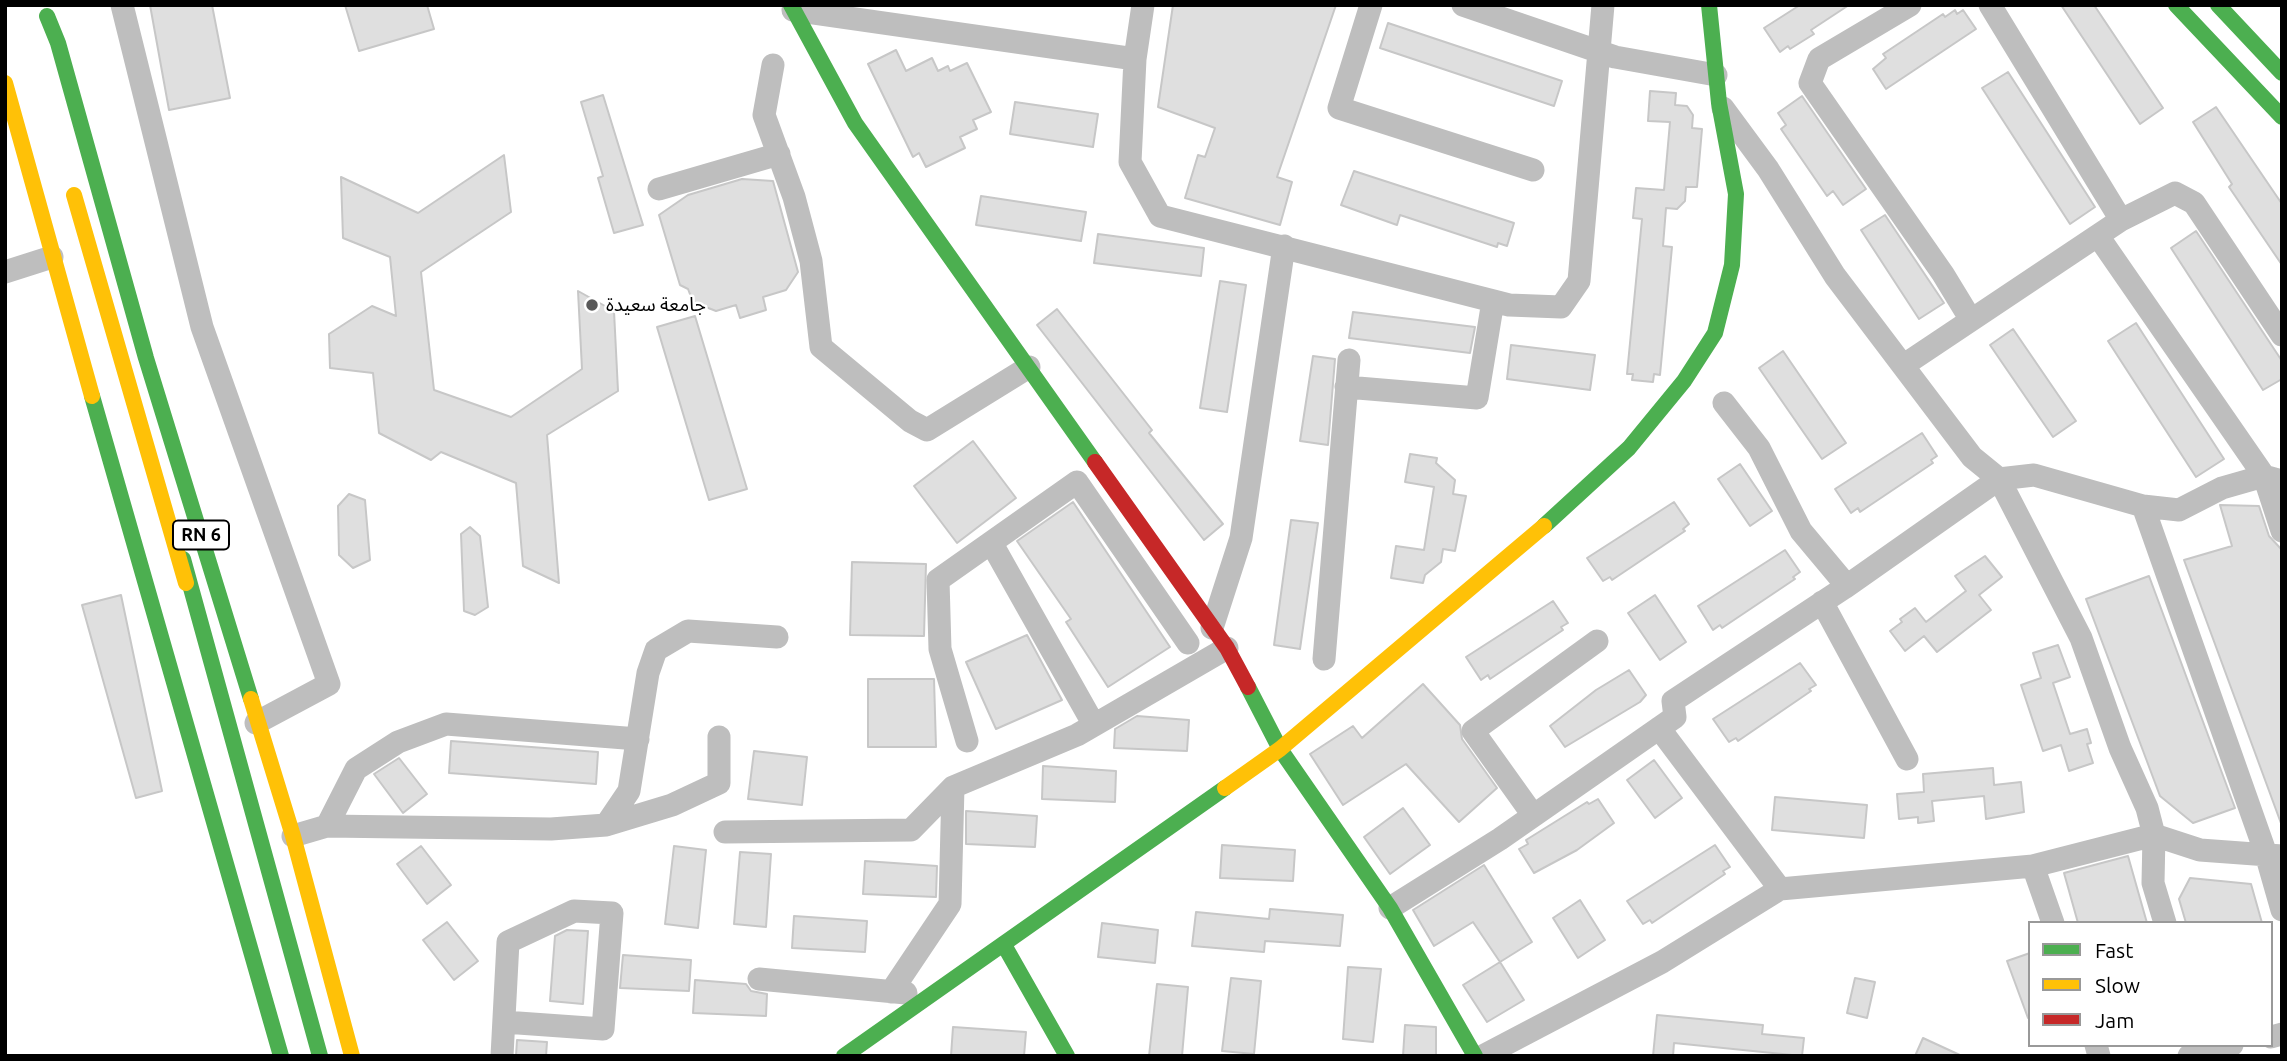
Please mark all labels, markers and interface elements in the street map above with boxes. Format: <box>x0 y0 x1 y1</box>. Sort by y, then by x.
place label: جامعة سعيدة <box>606 294 706 316</box>
marker: جامعة سعيدة <box>584 297 600 313</box>
road number: RN 6 <box>173 520 229 550</box>
legend <box>2028 921 2273 1047</box>
text: Fast <box>2095 938 2133 962</box>
text: Slow <box>2095 973 2140 997</box>
text: Jam <box>2095 1008 2134 1032</box>

